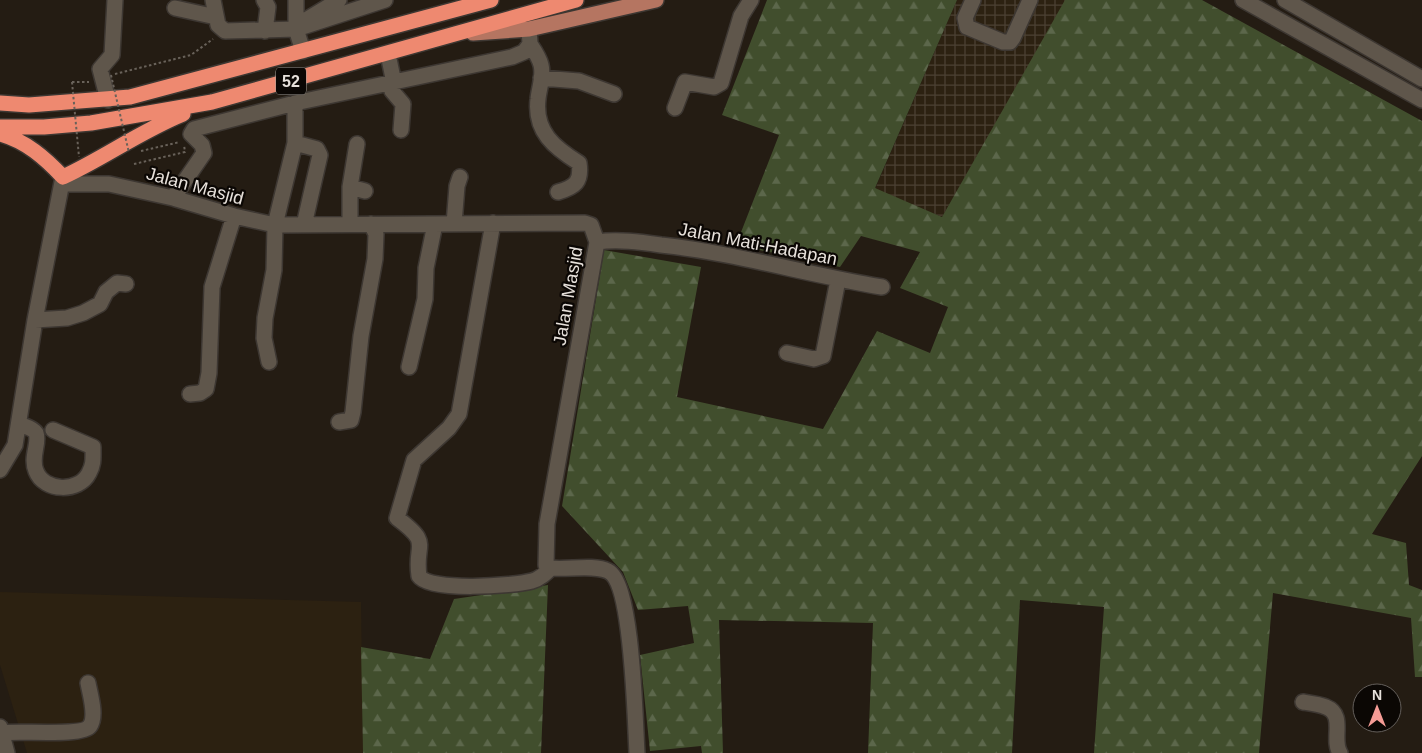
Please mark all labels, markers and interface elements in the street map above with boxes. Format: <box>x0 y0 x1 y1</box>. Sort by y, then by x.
road number: 52 <box>276 68 306 94</box>
street label: Jalan Masjid <box>144 163 246 209</box>
street label: Jalan Mati-Hadapan <box>677 219 839 269</box>
street label: Jalan Masjid <box>549 245 587 347</box>
north arrow <box>1352 683 1402 733</box>
text: N <box>1372 687 1382 703</box>

